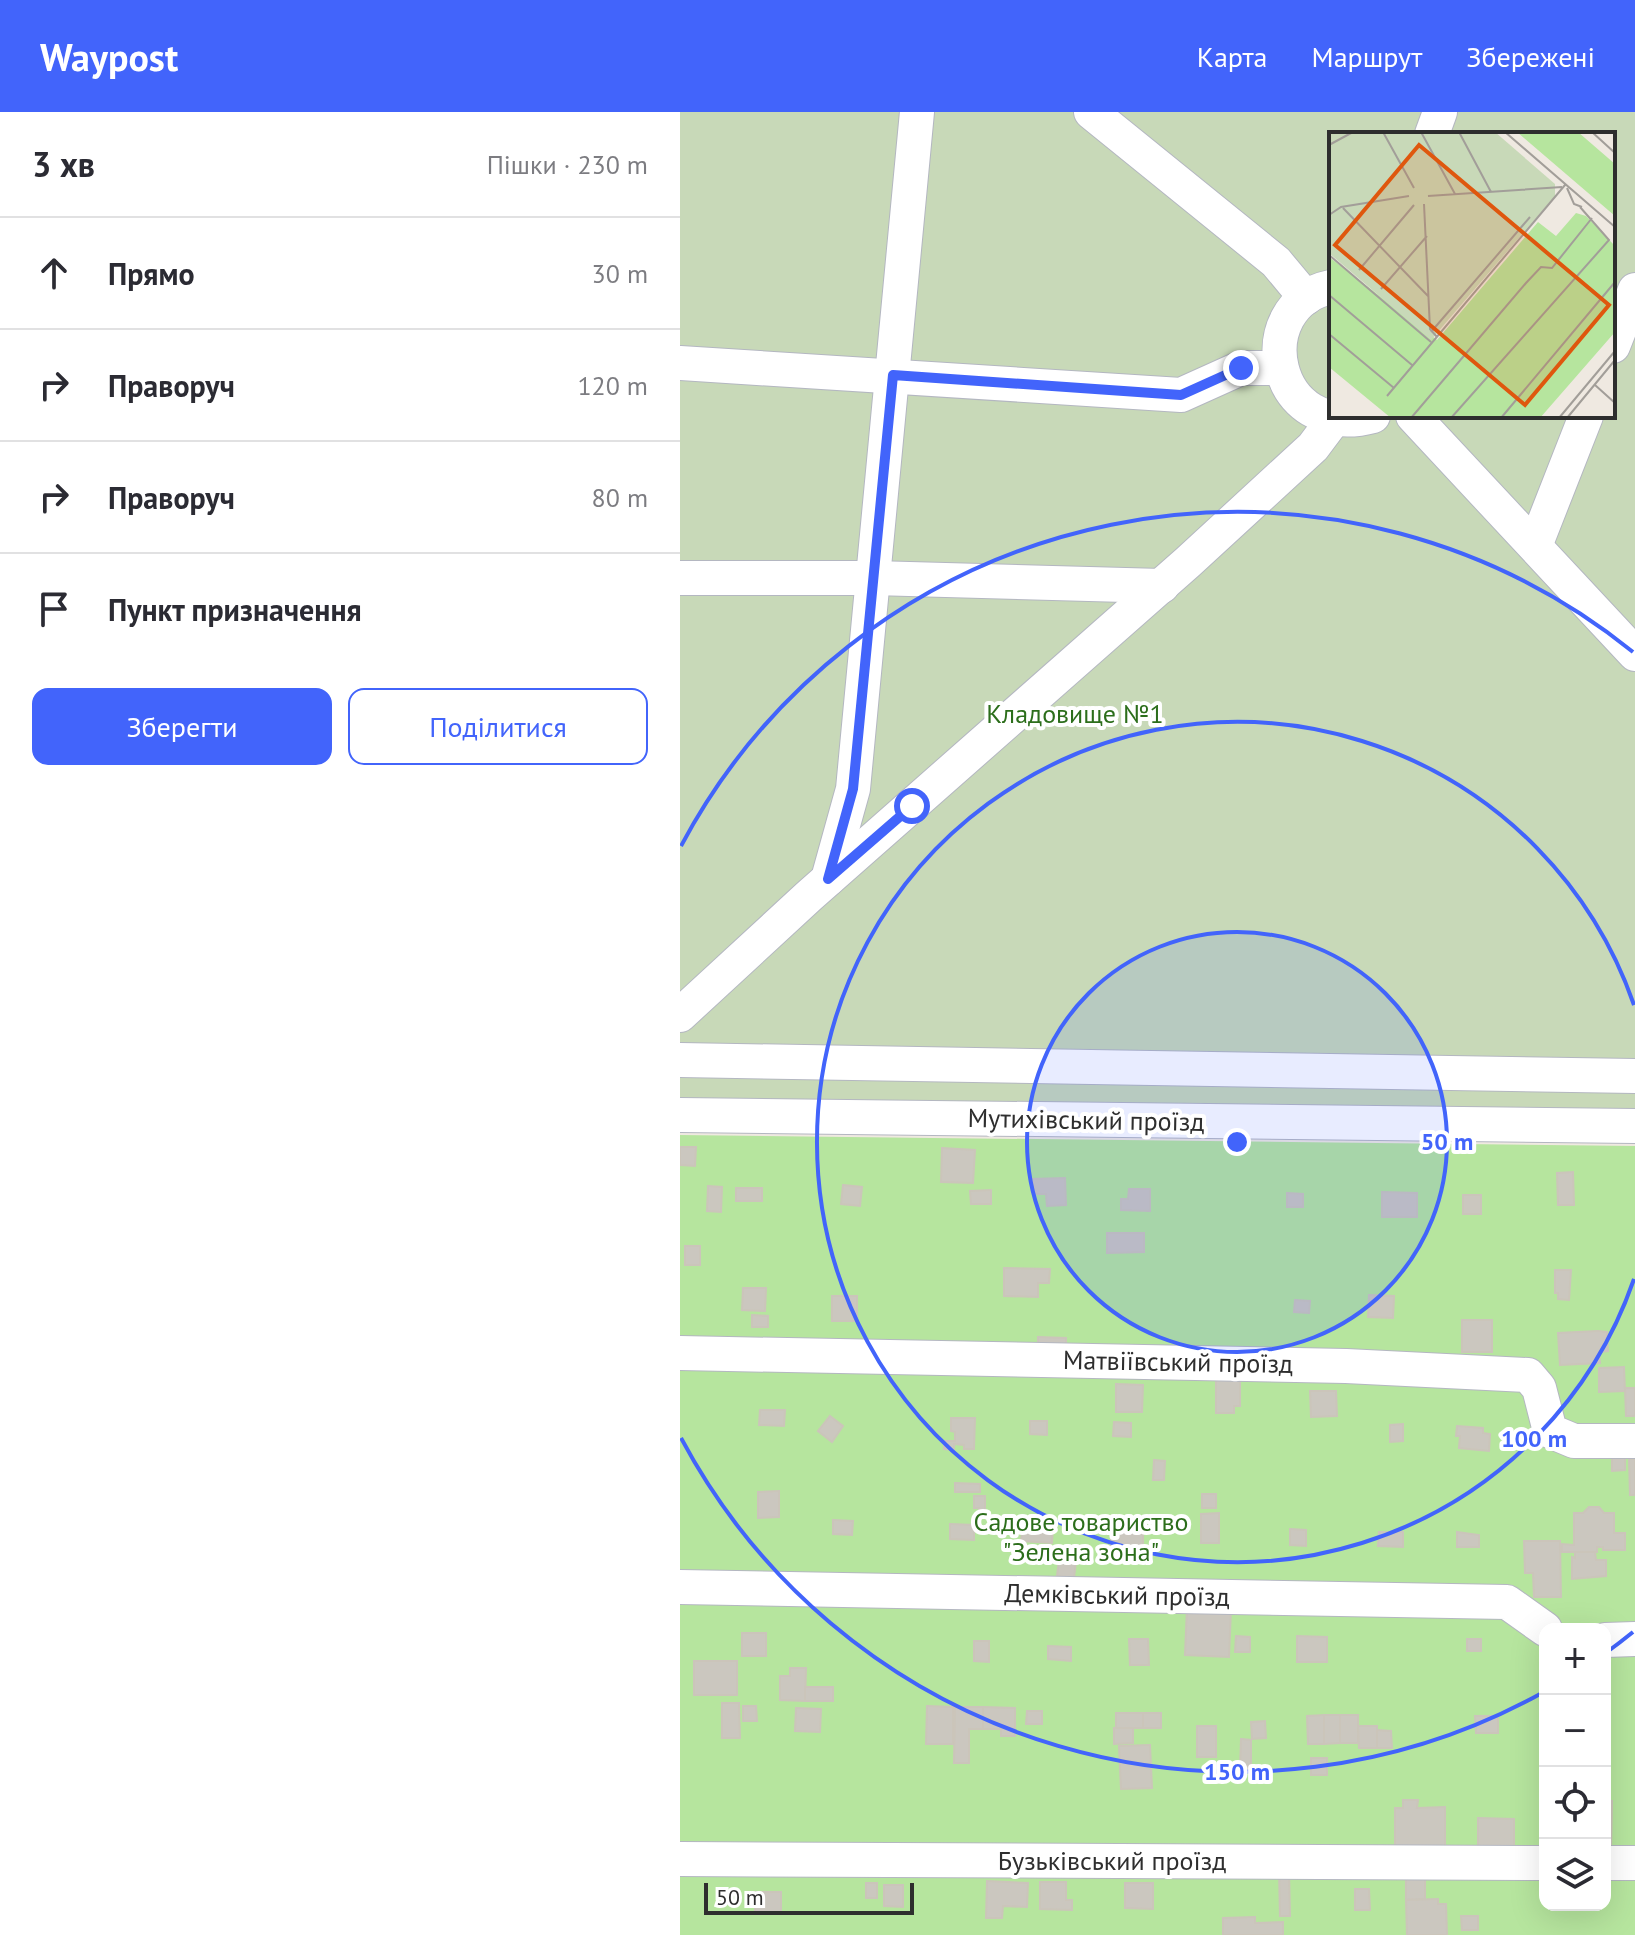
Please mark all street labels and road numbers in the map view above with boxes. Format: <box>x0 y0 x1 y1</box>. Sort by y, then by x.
street label: Мутихівський проїзд <box>967 1101 1205 1138</box>
street label: Матвіївський проїзд <box>1063 1343 1293 1380</box>
street label: Демківський проїзд <box>1004 1576 1230 1613</box>
street label: Бузьківський проїзд <box>998 1844 1226 1877</box>

